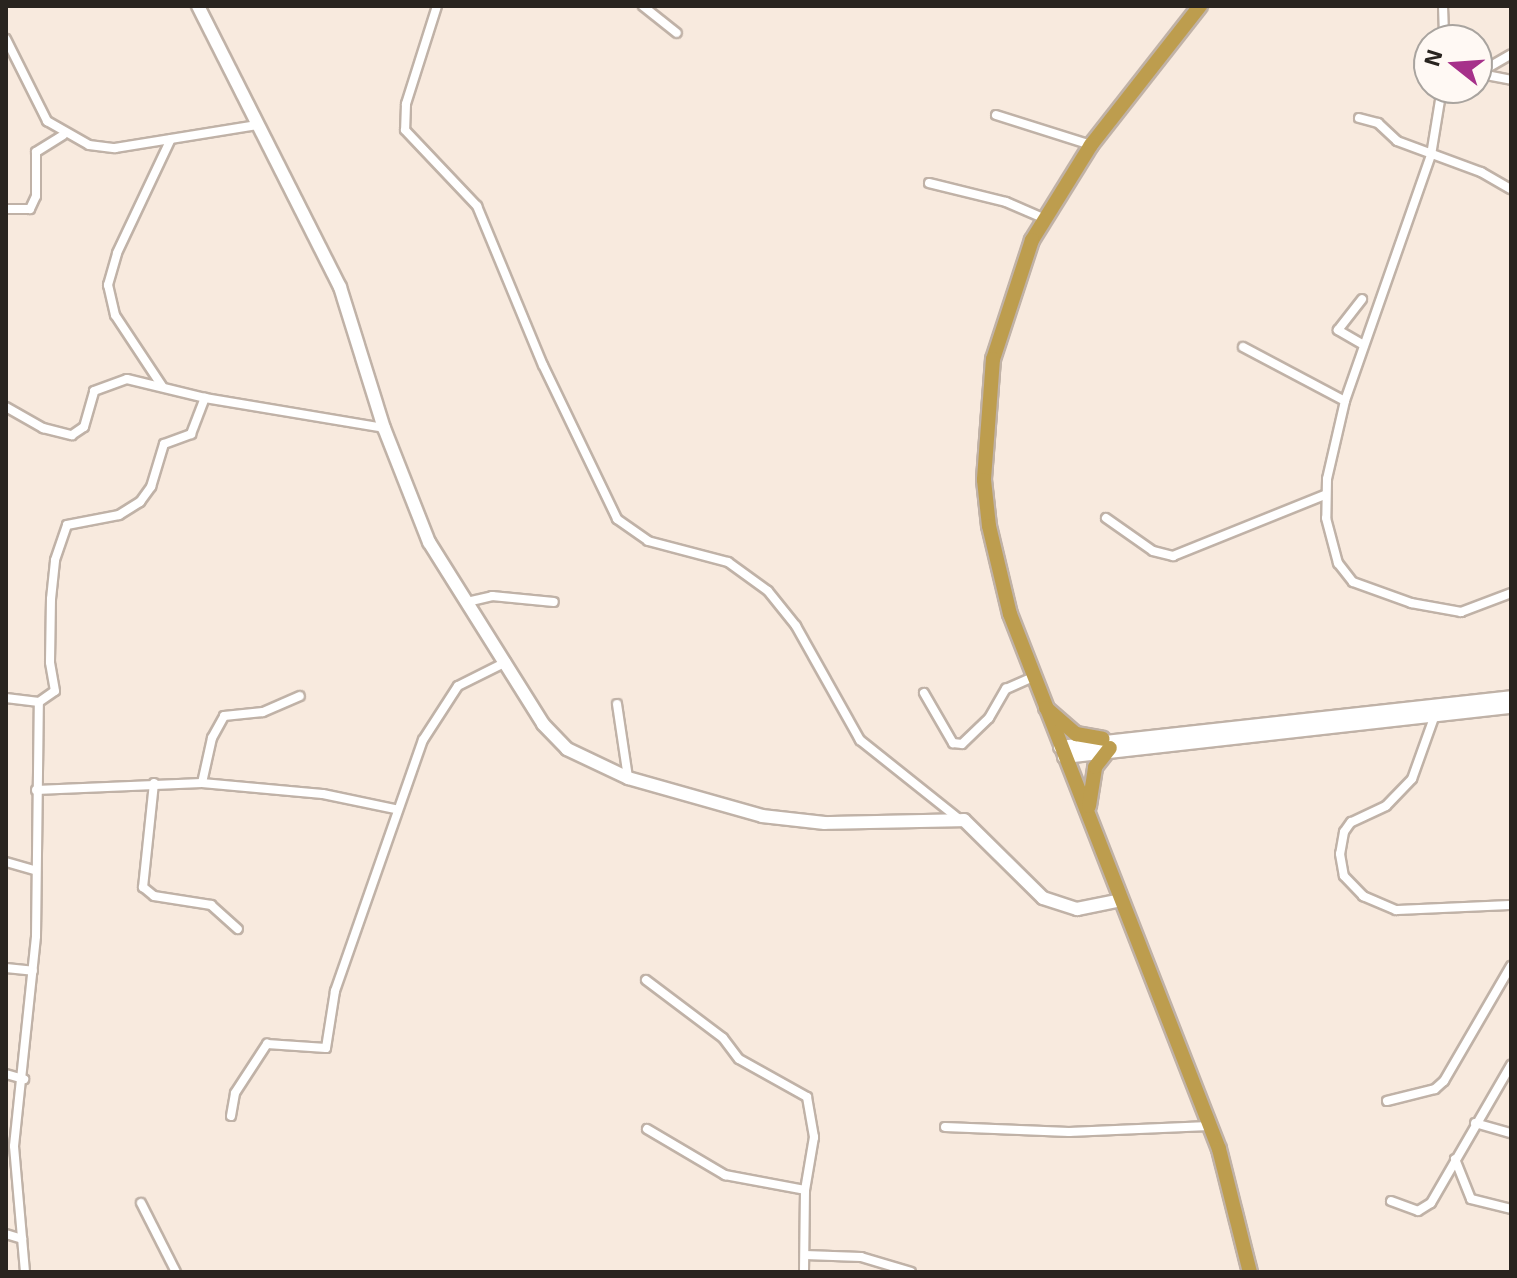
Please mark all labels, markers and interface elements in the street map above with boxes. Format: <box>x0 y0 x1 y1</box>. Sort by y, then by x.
north arrow <box>1413 24 1493 104</box>
text: N <box>1417 46 1447 69</box>

